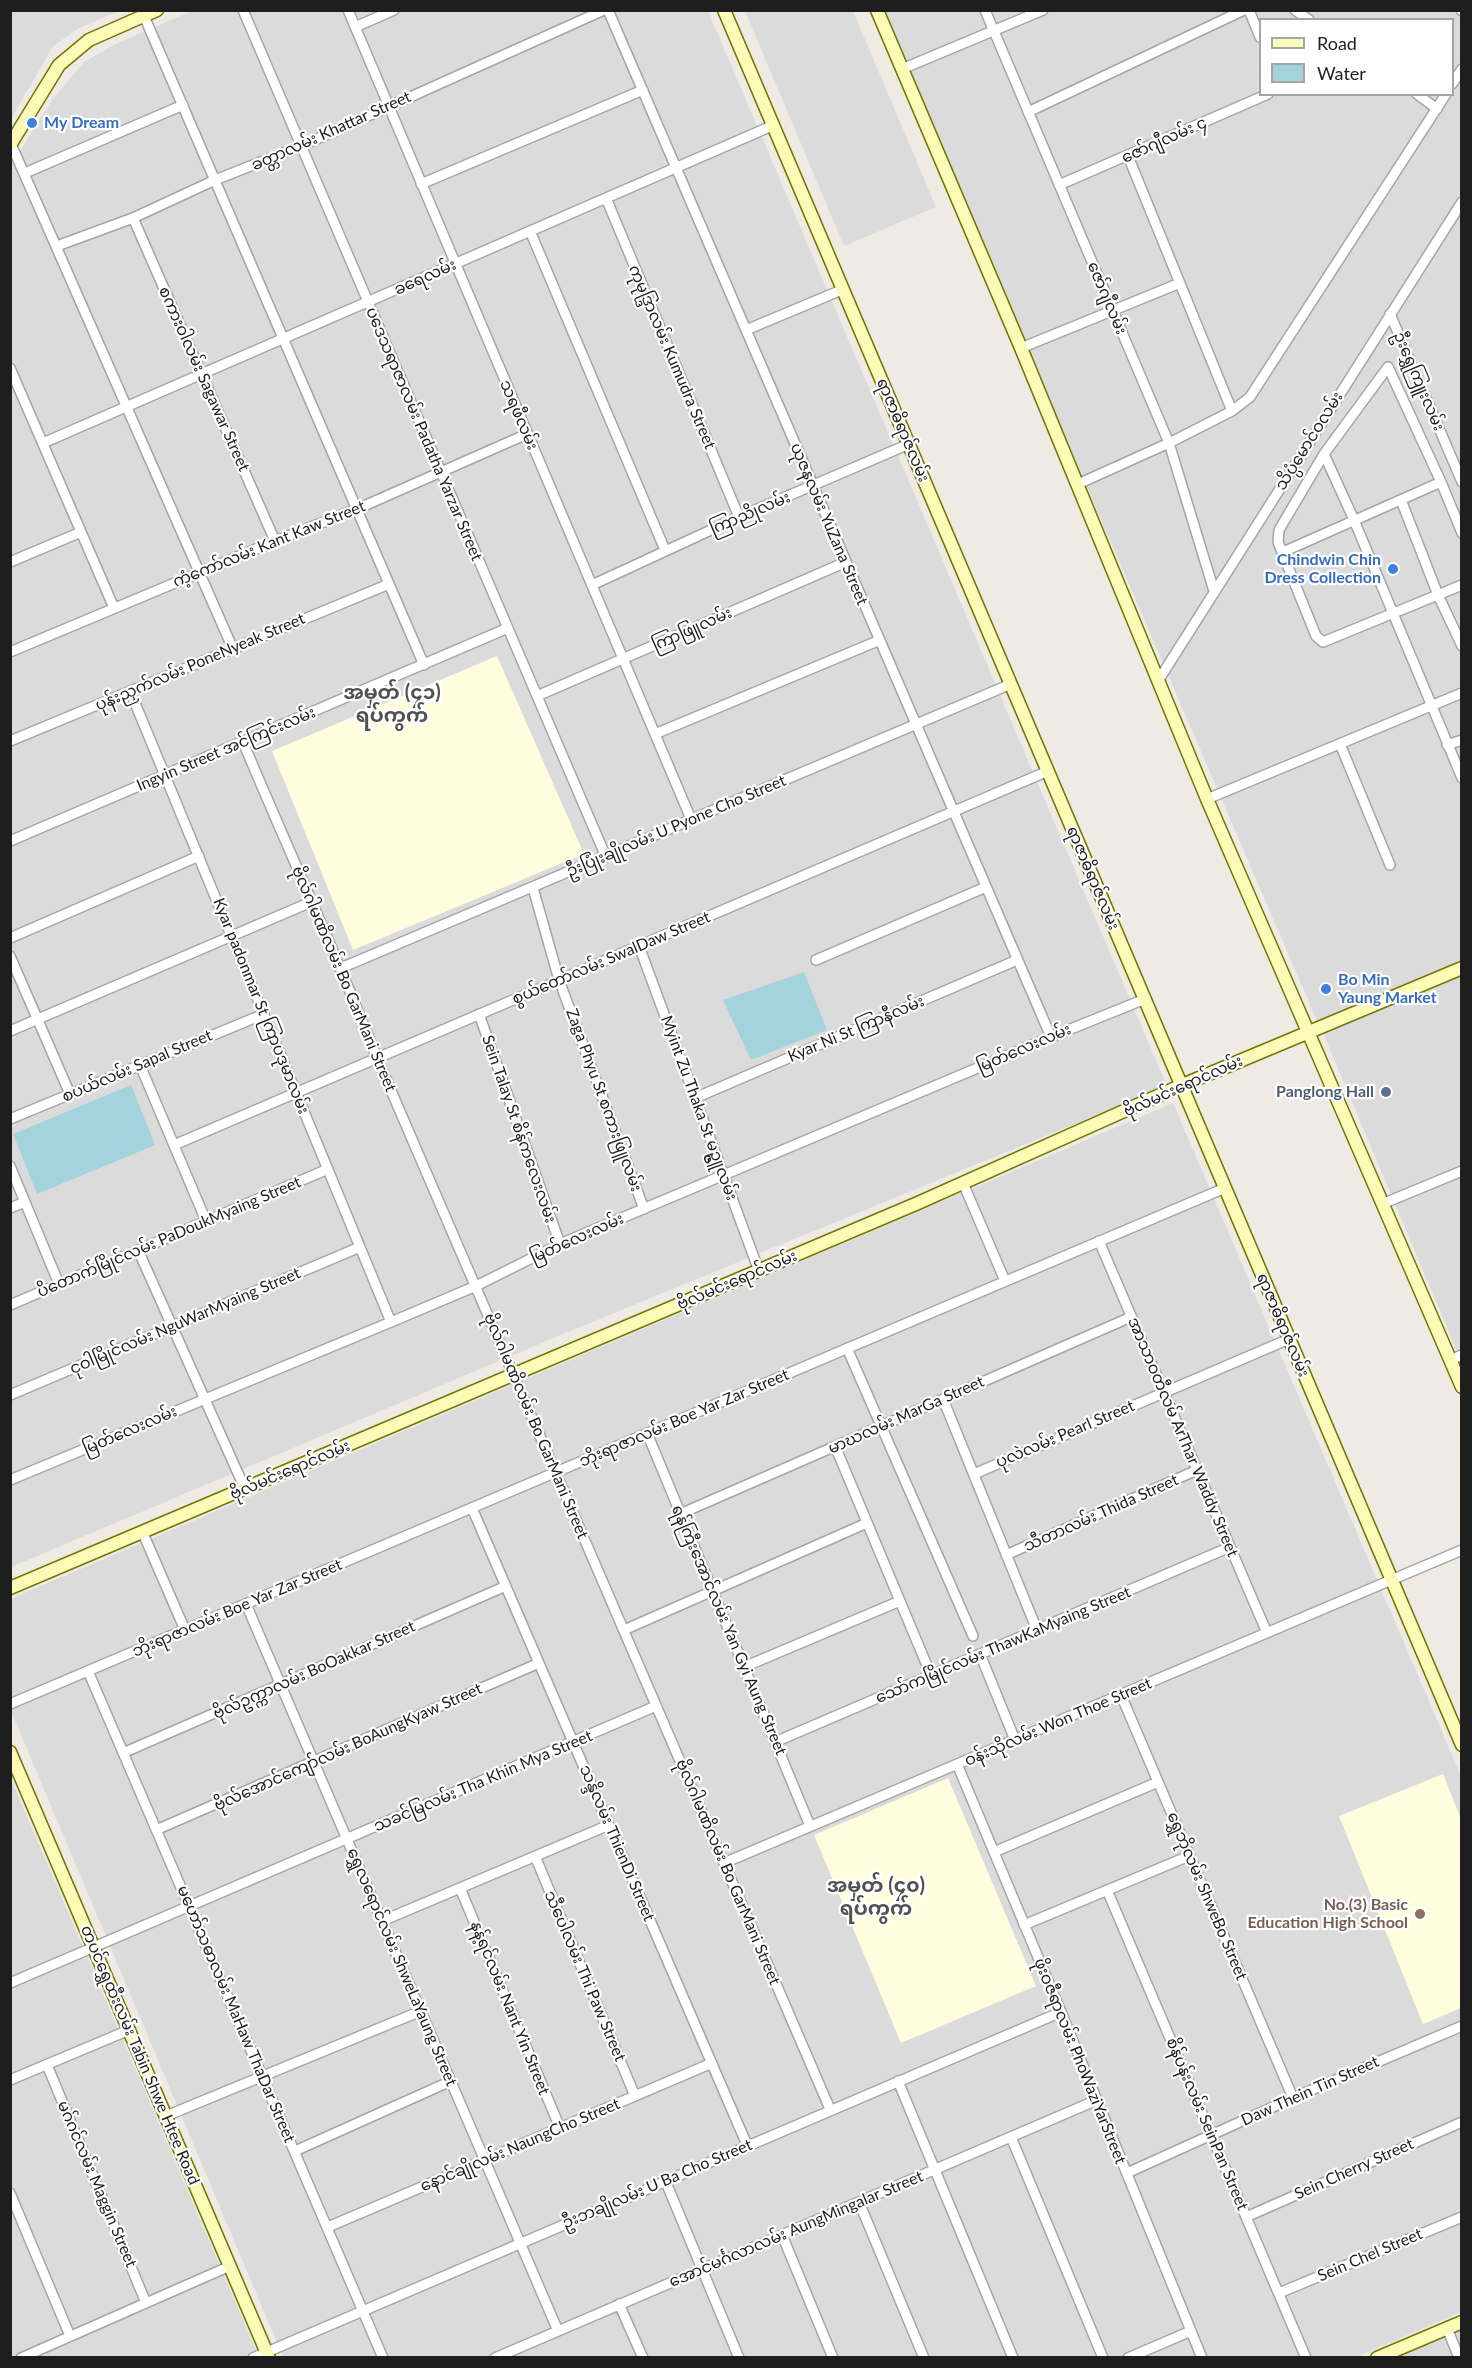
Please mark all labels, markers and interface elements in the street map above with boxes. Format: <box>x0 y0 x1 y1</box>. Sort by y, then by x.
legend <box>1259 18 1454 96</box>
text: Road <box>1317 32 1357 54</box>
text: Water <box>1317 62 1366 84</box>
street label: ခတ္တာလမ်း Khattar Street <box>248 87 414 175</box>
place label: My Dream <box>44 113 119 133</box>
street label: ဇော်ဂျီလမ်း ၄ <box>1118 113 1210 167</box>
marker: My Dream <box>25 116 39 130</box>
street label: ခရေလမ်း <box>391 255 459 299</box>
street label: ဇော်ဂျီလမ်း <box>1083 259 1131 337</box>
street label: ကုမုဒ္ဒြာလမ်း Kumudra Street <box>624 262 720 452</box>
street label: စကားဝါလမ်း Sagawar Street <box>154 284 254 474</box>
street label: ပဒေသရာဇာလမ်း Padatha Yarzar Street <box>362 304 486 564</box>
street label: ဦးရွှေကြူးလမ်း <box>1389 328 1449 434</box>
street label: ရာဇာဓိရာဇ်လမ်း <box>872 375 934 485</box>
street label: သရဖီလမ်း <box>496 377 542 453</box>
street label: သိပ္ပံမောင်ဝလမ်း <box>1271 388 1347 494</box>
street label: ယုဇနလမ်း YuZana Street <box>786 440 872 608</box>
street label: ကြာညိုလမ်း <box>707 488 793 538</box>
street label: ကံ့ကော်လမ်း Kant Kaw Street <box>170 497 368 591</box>
place label: Chindwin Chin Dress Collection <box>1264 550 1381 588</box>
marker: Chindwin Chin Dress Collection <box>1386 562 1400 576</box>
street label: ကြာဖြူလမ်း <box>649 603 735 655</box>
street label: ပုန်းညှက်လမ်း PoneNyeak Street <box>92 609 308 715</box>
district label: အမှတ် (၄၁) ရပ်ကွက် <box>343 681 441 728</box>
street label: Ingyin Street အင်ကြင်းလမ်း <box>134 703 318 795</box>
street label: ဦးပြုံးချိုလမ်း U Pyone Cho Street <box>563 771 789 881</box>
street label: ရာဇာဓိရာဇ်လမ်း <box>1062 823 1124 933</box>
street label: ဗိုလ်ဂါမဏိလမ်း Bo GarMani Street <box>288 863 400 1095</box>
street label: Kyar padonmar St ကြာပဒုမာလမ်း <box>209 895 313 1117</box>
street label: စွယ်တော်လမ်း SwalDaw Street <box>509 907 713 1009</box>
place label: Bo Min Yaung Market <box>1338 970 1437 1008</box>
marker: Bo Min Yaung Market <box>1319 982 1333 996</box>
street label: Kyar Ni St ကြာနီလမ်း <box>785 992 927 1066</box>
street label: Zaga Phyu St စကားဖြူလမ်း <box>562 1006 646 1194</box>
street label: Myint Zu Thaka St မဥ္ဇူလမ်း <box>657 1013 741 1203</box>
street label: မြတ်လေးလမ်း <box>974 1020 1074 1076</box>
street label: စပယ်လမ်း Sapal Street <box>59 1026 215 1106</box>
street label: Sein Talay St စိန်ကလေးလမ်း <box>478 1033 560 1225</box>
street label: ဗိုလ်မင်းရောင်လမ်း <box>1120 1051 1246 1121</box>
place label: Panglong Hall <box>1276 1082 1374 1102</box>
marker: Panglong Hall <box>1379 1085 1393 1099</box>
street label: ပိတောက်မြိုင်လမ်း PaDoukMyaing Street <box>34 1173 304 1301</box>
street label: မြတ်လေးလမ်း <box>527 1209 627 1267</box>
street label: ဗိုလ်မင်းရောင်လမ်း <box>674 1246 800 1314</box>
street label: ငုဝါမြိုင်လမ်း NguWarMyaing Street <box>67 1264 303 1378</box>
street label: ရာဇာဓိရာဇ်လမ်း <box>1252 1270 1314 1380</box>
street label: ဗိုလ်ဂါမဏိလမ်း Bo GarMani Street <box>480 1310 592 1542</box>
street label: အာသာဝတီလမ် ArThar Waddy Street <box>1124 1314 1242 1560</box>
street label: ဘိုးရာဇာလမ်း Boe Yar Zar Street <box>576 1365 792 1471</box>
street label: မာဃလမ်း MarGa Street <box>825 1372 987 1458</box>
street label: ပုလဲလမ်း Pearl Street <box>993 1396 1137 1472</box>
street label: မြတ်လေးလမ်း <box>80 1402 180 1458</box>
street label: ဗိုလ်မင်းရောင်လမ်း <box>227 1436 353 1504</box>
street label: သီတာလမ်း Thida Street <box>1021 1470 1181 1556</box>
street label: ရန်ကြီးအောင်လမ်း Yan Gyi Aung Street <box>667 1502 791 1758</box>
street label: ဘိုးရာဇာလမ်း Boe Yar Zar Street <box>129 1555 345 1661</box>
street label: သော်ကမြိုင်လမ်း ThawKaMyaing Street <box>872 1582 1134 1708</box>
street label: ဗိုလ်ဥက္ကာလမ်း BoOakkar Street <box>210 1617 418 1723</box>
street label: ဝန်းသိုလမ်း Won Thoe Street <box>961 1674 1155 1770</box>
street label: ဗိုလ်အောင်ကျော်လမ်း BoAungKyaw Street <box>211 1679 485 1815</box>
street label: သခင်မြလမ်း Tha Khin Mya Street <box>371 1726 595 1836</box>
street label: ဗိုလ်ဂါမဏိလမ်း Bo GarMani Street <box>672 1756 784 1988</box>
street label: သန္ဒိလမ်း ThienDi Street <box>575 1762 659 1924</box>
street label: ရွှေဘိုလမ်း ShweBo Street <box>1163 1809 1251 1983</box>
street label: ရွှေလရောင်လမ်း ShweLaYaung Street <box>343 1845 461 2089</box>
district label: အမှတ် (၄၀) ရပ်ကွက် <box>827 1874 925 1921</box>
street label: မဟော်သဓာလမ်း MaHaw ThaDar Street <box>173 1883 299 2145</box>
street label: သီပေါလမ်း Thi Paw Street <box>540 1888 630 2064</box>
place label: No.(3) Basic Education High School <box>1247 1895 1408 1933</box>
marker: No.(3) Basic Education High School <box>1413 1907 1427 1921</box>
street label: နန့်ရင်လမ်း Nant Yin Street <box>466 1918 554 2098</box>
street label: တပင်ရွှေထီးလမ်း Tabin Shwe Htee Road <box>76 1922 204 2188</box>
street label: ဖိုးဝဇီရာလမ်း PhoWaziYarStreet <box>1030 1955 1130 2167</box>
street label: စိန်ပန်းလမ်း SeinPan Street <box>1162 2035 1252 2213</box>
street label: Daw Thein Tin Street <box>1238 2052 1382 2130</box>
street label: နောင်ချိုလမ်း NaungCho Street <box>417 2094 623 2196</box>
street label: မဂ်ဂင်လမ်း Maggin Street <box>53 2098 141 2270</box>
street label: Sein Cherry Street <box>1292 2134 1416 2204</box>
street label: ဦးဘချိုလမ်း U Ba Cho Street <box>559 2135 755 2233</box>
street label: အောင်မင်္ဂလာလမ်း AungMingalar Street <box>666 2167 926 2291</box>
street label: Sein Chel Street <box>1315 2224 1425 2286</box>

